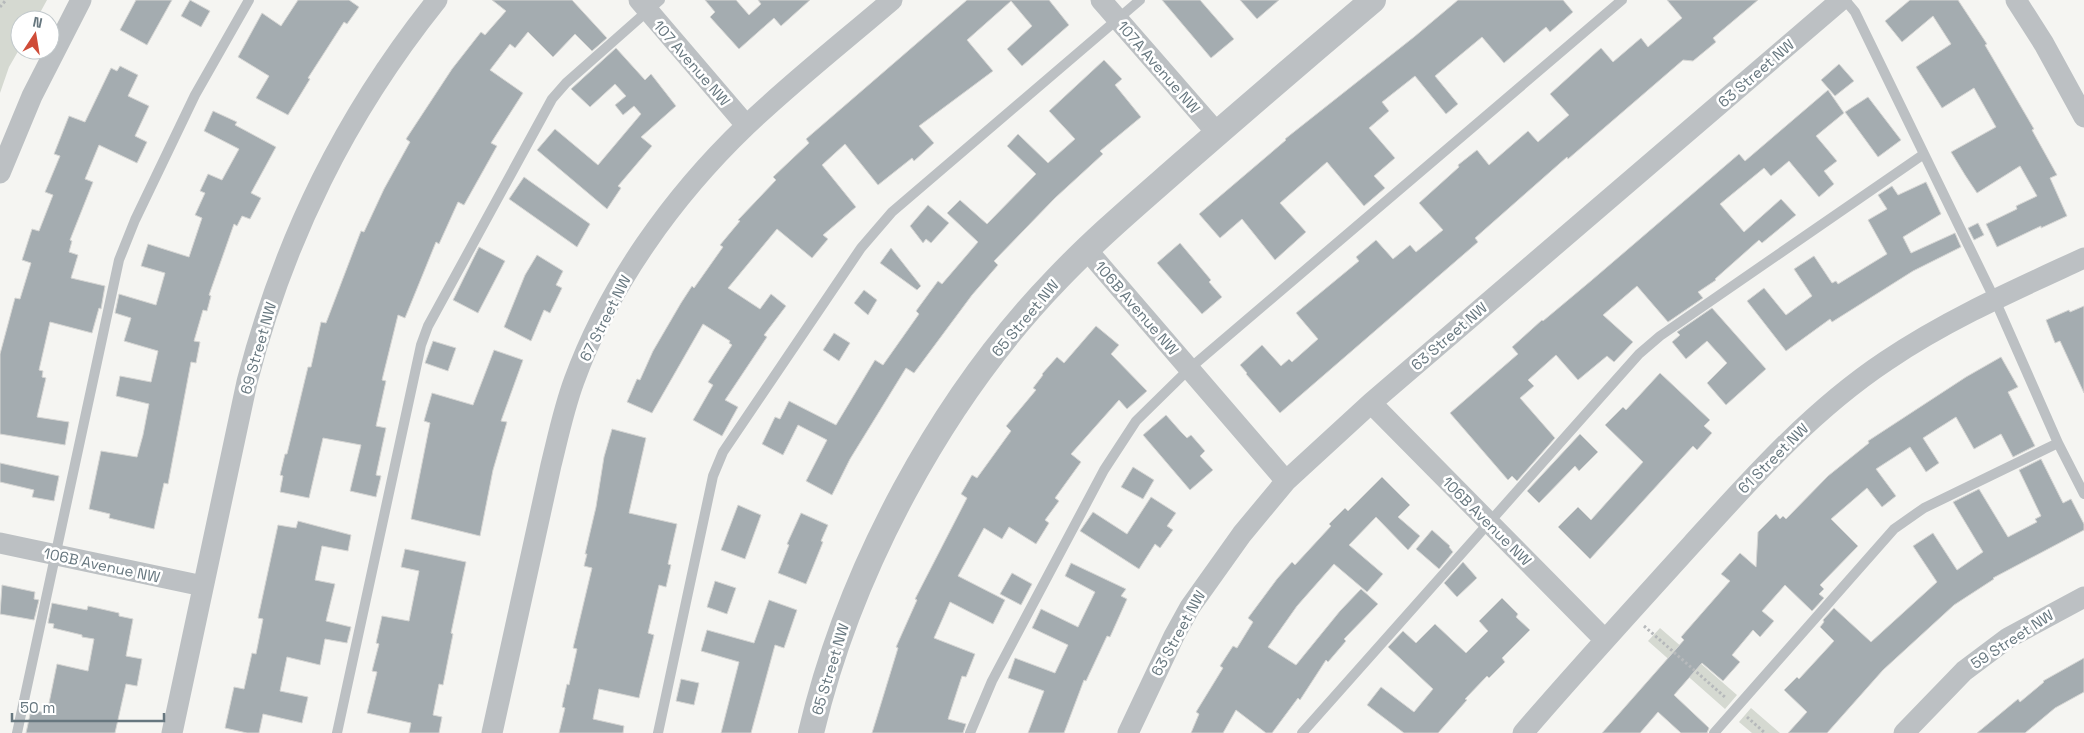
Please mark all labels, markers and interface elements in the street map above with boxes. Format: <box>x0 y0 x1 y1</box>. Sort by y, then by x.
north arrow <box>10 10 60 60</box>
text: N <box>31 13 44 32</box>
street label: 107 Avenue NW <box>650 16 734 110</box>
street label: 107A Avenue NW <box>1113 17 1205 117</box>
street label: 63 Street NW <box>1714 35 1798 111</box>
street label: 106B Avenue NW <box>1091 257 1183 359</box>
street label: 67 Street NW <box>575 272 635 364</box>
street label: 65 Street NW <box>987 276 1063 360</box>
street label: 63 Street NW <box>1407 298 1491 374</box>
street label: 69 Street NW <box>236 300 280 396</box>
street label: 61 Street NW <box>1734 419 1812 497</box>
street label: 106B Avenue NW <box>1438 472 1536 570</box>
street label: 106B Avenue NW <box>42 543 162 587</box>
street label: 63 Street NW <box>1147 587 1209 679</box>
street label: 59 Street NW <box>1967 605 2057 673</box>
street label: 65 Street NW <box>807 621 853 717</box>
scale bar <box>12 690 165 722</box>
text: 50 m <box>20 698 55 717</box>

